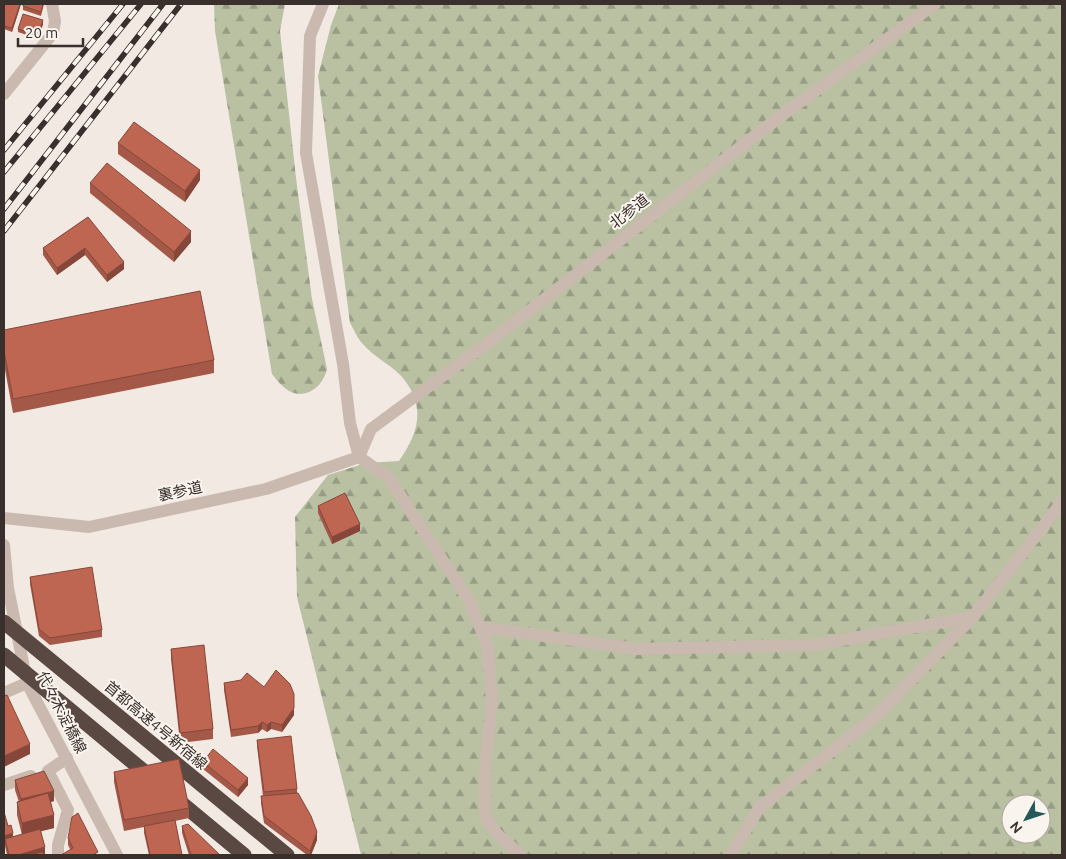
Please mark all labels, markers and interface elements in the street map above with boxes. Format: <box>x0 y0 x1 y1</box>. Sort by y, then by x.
scale bar <box>18 15 82 47</box>
text: 20 m <box>25 24 58 41</box>
street label: 北参道 <box>606 190 652 232</box>
street label: 裏参道 <box>156 478 204 504</box>
street label: 代々木淀橋線 <box>34 668 90 756</box>
street label: 首都高速4号新宿線 <box>101 677 211 773</box>
north arrow <box>1001 794 1051 844</box>
text: N <box>1007 818 1026 837</box>

